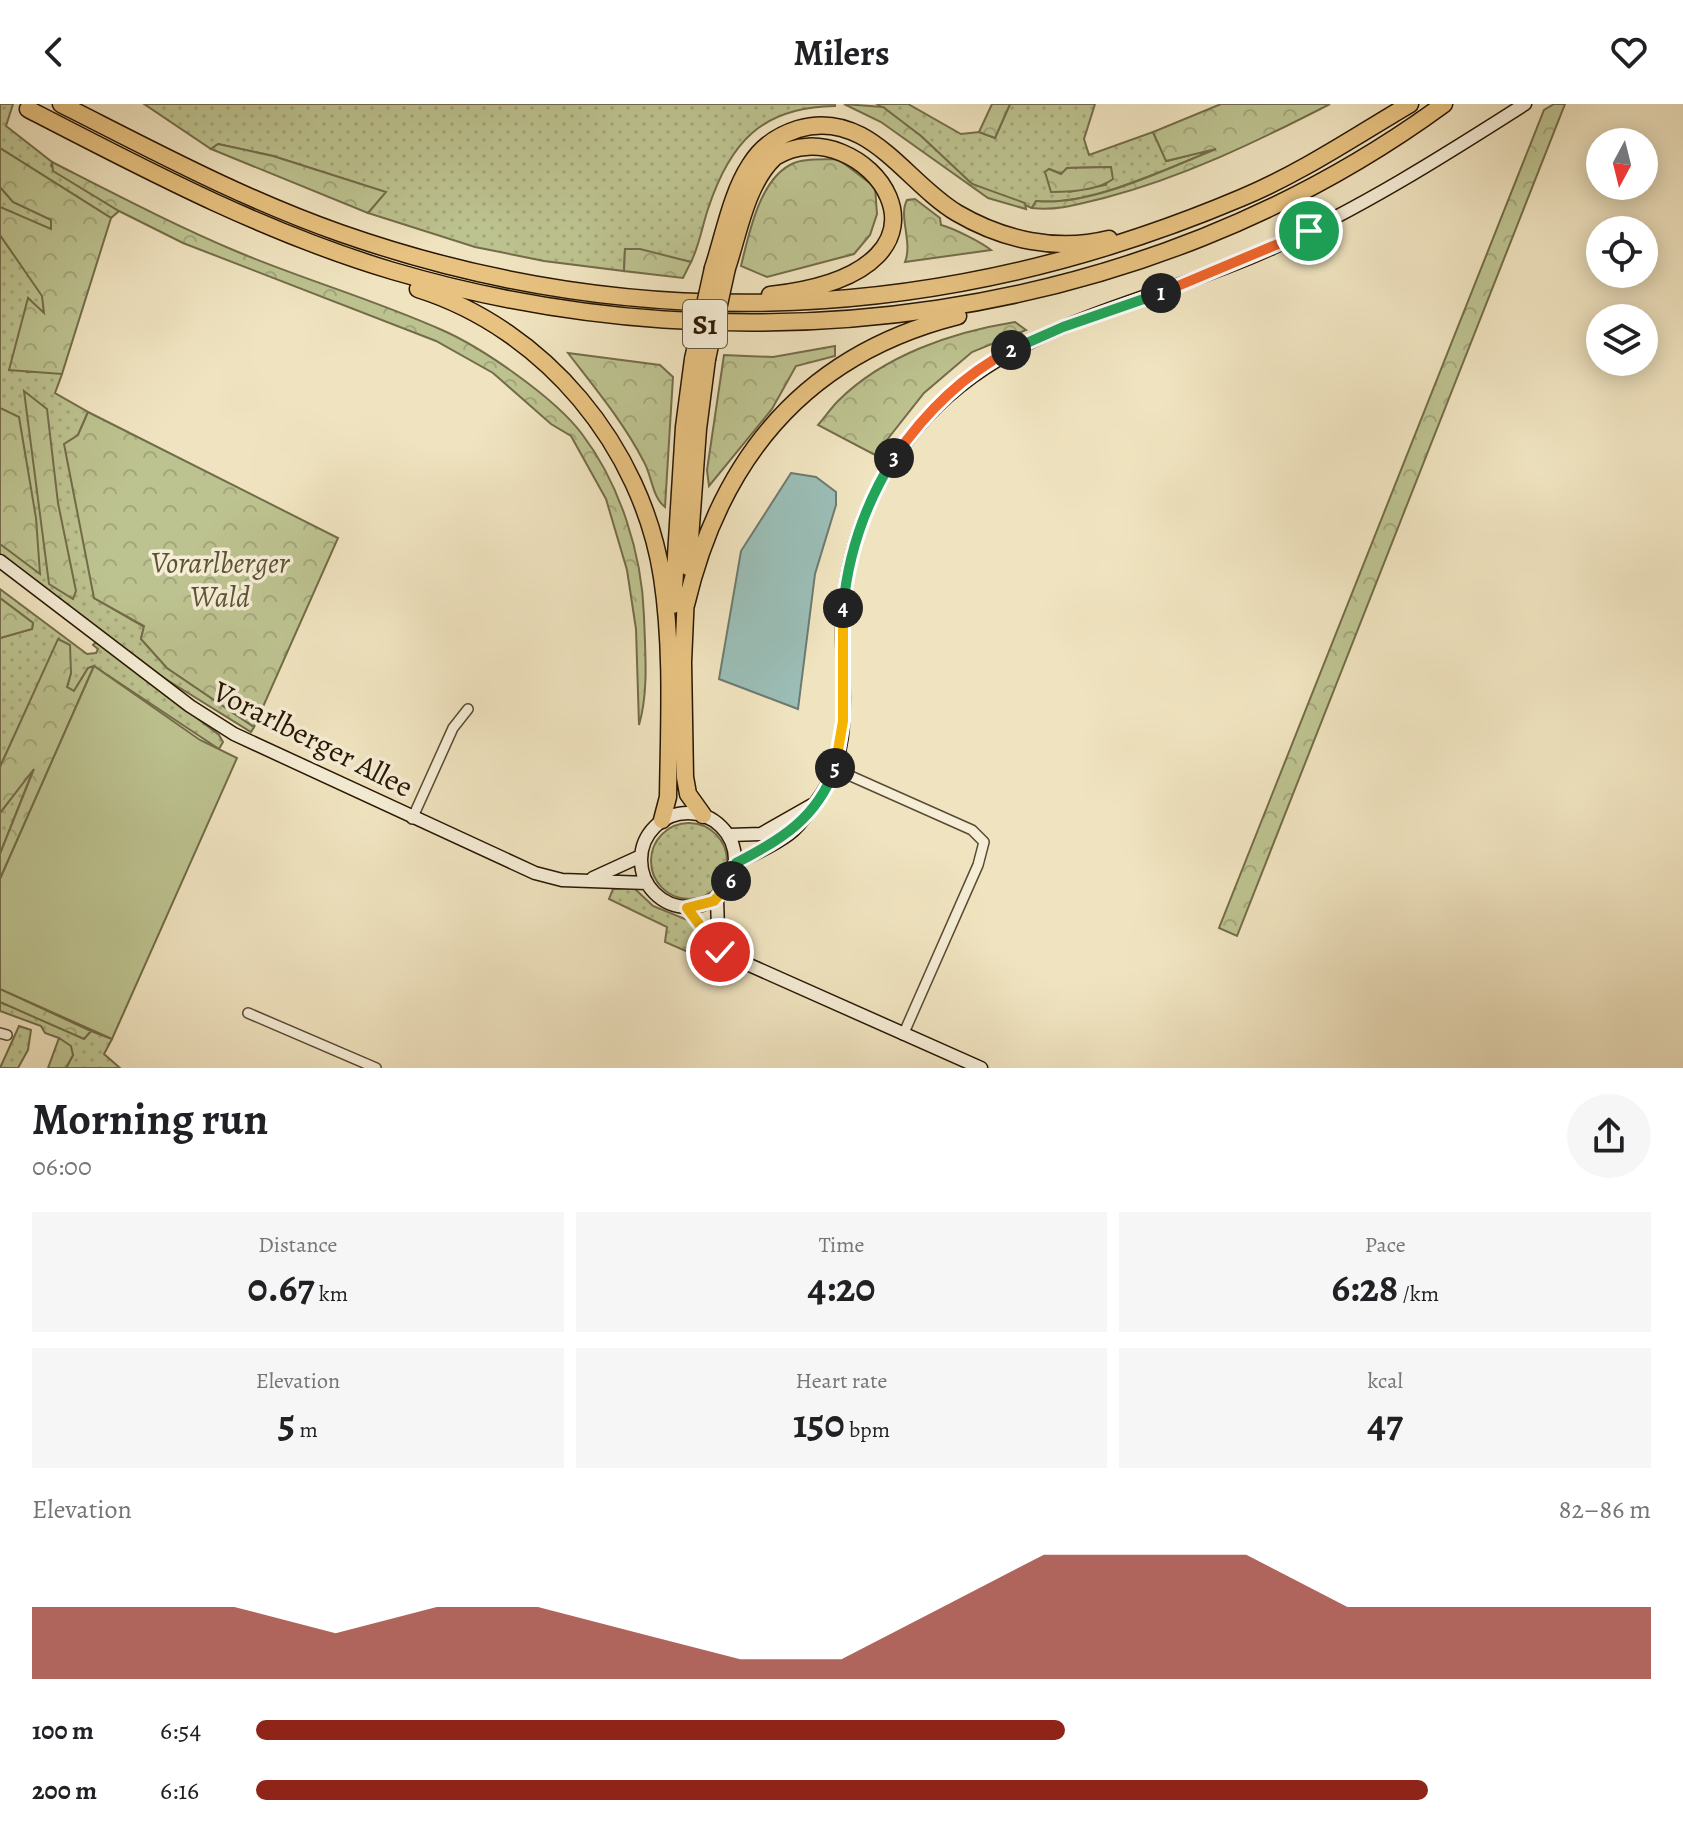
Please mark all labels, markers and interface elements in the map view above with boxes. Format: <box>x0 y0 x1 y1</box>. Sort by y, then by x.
text: Milers <box>793 28 890 77</box>
icon: back <box>32 30 76 74</box>
icon: heart <box>1607 30 1651 74</box>
north arrow <box>1586 128 1658 200</box>
map controls <box>1586 128 1658 376</box>
pin <box>1275 197 1343 265</box>
icon: arrive <box>1287 209 1331 253</box>
button: locate <box>1586 216 1658 288</box>
pin: 1 <box>1141 273 1181 313</box>
text: 1 <box>1157 278 1165 308</box>
road number: S1 <box>683 300 727 348</box>
button: layers <box>1586 304 1658 376</box>
pin: 2 <box>991 330 1031 370</box>
text: 2 <box>1006 335 1016 365</box>
pin: 3 <box>874 438 914 478</box>
text: 3 <box>889 443 899 473</box>
park label: Vorarlberger Wald <box>151 543 291 617</box>
pin: 4 <box>823 588 863 628</box>
text: 4 <box>838 593 848 623</box>
street label: Vorarlberger Allee <box>205 671 420 807</box>
pin: 5 <box>815 748 855 788</box>
text: 5 <box>830 753 840 783</box>
pin: 6 <box>711 861 751 901</box>
text: 6 <box>726 866 736 896</box>
pin <box>686 918 754 986</box>
icon: check <box>698 930 742 974</box>
text: Morning run <box>32 1089 268 1149</box>
button: share <box>1567 1094 1651 1178</box>
text: 06:00 <box>32 1149 92 1184</box>
text: Distance <box>258 1230 337 1260</box>
text: Time <box>819 1230 864 1260</box>
text: Pace <box>1365 1230 1406 1260</box>
text: 0.67 <box>248 1260 314 1315</box>
text: 4:20 <box>808 1260 875 1315</box>
text: 6:28 <box>1331 1260 1398 1315</box>
text: km <box>314 1279 348 1309</box>
text: /km <box>1398 1279 1439 1309</box>
text: Elevation <box>256 1366 340 1396</box>
text: Heart rate <box>796 1366 887 1396</box>
text: kcal <box>1368 1366 1403 1396</box>
text: 5 <box>278 1396 295 1451</box>
text: 150 <box>793 1396 845 1451</box>
text: 47 <box>1367 1396 1403 1451</box>
text: m <box>295 1415 318 1445</box>
text: bpm <box>845 1415 890 1445</box>
text: Elevation <box>32 1492 132 1527</box>
text: 82–86 m <box>1559 1492 1651 1527</box>
text: 100 m <box>32 1713 94 1748</box>
text: 6:54 <box>160 1713 201 1748</box>
text: 200 m <box>32 1773 97 1808</box>
text: 6:16 <box>160 1773 199 1808</box>

